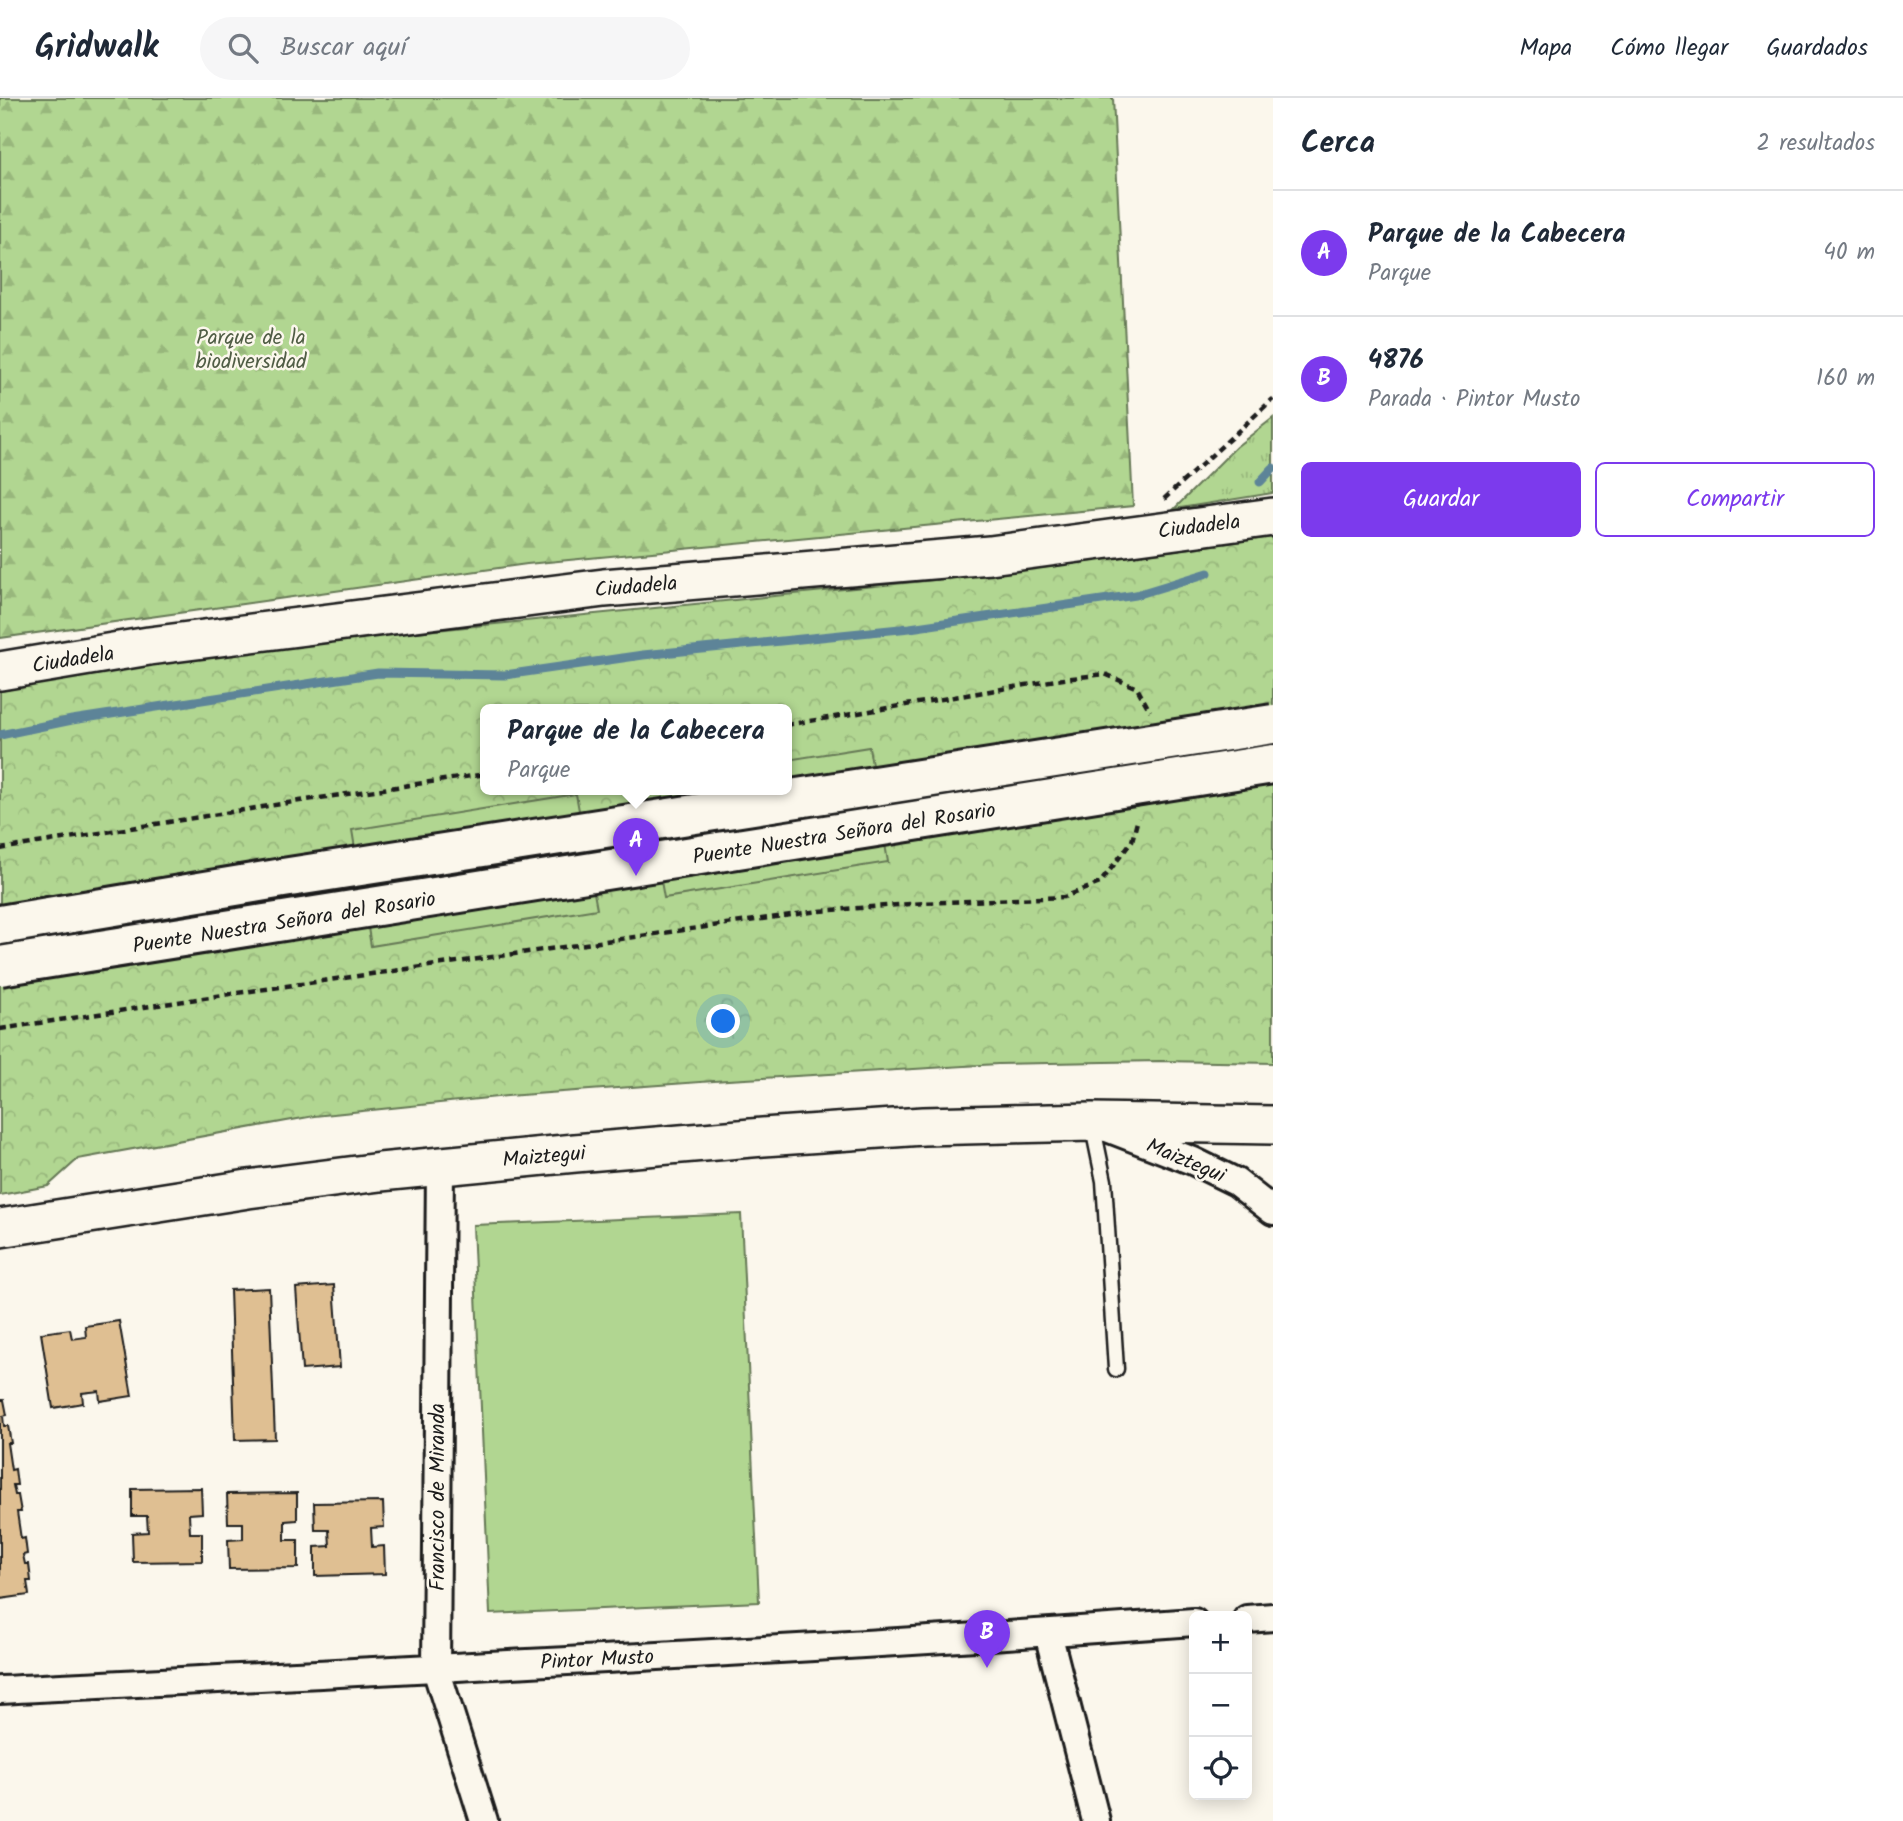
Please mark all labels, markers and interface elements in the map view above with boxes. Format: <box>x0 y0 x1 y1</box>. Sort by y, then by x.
search box <box>200 17 690 80</box>
text: Gridwalk <box>35 22 158 75</box>
text: Buscar aquí <box>280 27 406 69</box>
icon: search <box>224 29 262 67</box>
text: Mapa <box>1519 29 1572 68</box>
text: Cómo llegar <box>1610 29 1728 68</box>
text: Guardados <box>1766 29 1868 68</box>
text: Cerca <box>1301 120 1375 168</box>
text: 2 resultados <box>1757 126 1875 162</box>
text: Parque de la Cabecera <box>1368 214 1625 256</box>
text: A <box>1317 235 1331 271</box>
text: 40 m <box>1823 235 1875 271</box>
text: Parque <box>1368 256 1431 292</box>
park label: Parque de la biodiversidad <box>195 322 307 379</box>
text: 4876 <box>1368 340 1424 382</box>
text: B <box>1317 361 1331 397</box>
text: 160 m <box>1816 361 1875 397</box>
text: Parada · Pintor Musto <box>1368 382 1581 418</box>
button: Guardar <box>1301 462 1581 537</box>
button: Compartir <box>1595 462 1875 537</box>
street label: Ciudadela <box>1156 506 1242 549</box>
street label: Ciudadela <box>593 567 679 608</box>
street label: Ciudadela <box>30 638 117 683</box>
popup <box>480 704 792 795</box>
text: Parque de la Cabecera <box>507 711 765 753</box>
text: Parque <box>507 753 570 789</box>
street label: Puente Nuestra Señora del Rosario <box>690 794 998 875</box>
pin: A <box>613 818 659 876</box>
street label: Puente Nuestra Señora del Rosario <box>130 883 438 964</box>
your location <box>706 1004 740 1038</box>
street label: Maiztegui <box>1141 1130 1231 1193</box>
street label: Maiztegui <box>501 1137 588 1178</box>
street label: Francisco de Miranda <box>422 1403 455 1591</box>
pin: B <box>964 1610 1010 1668</box>
map controls <box>1189 1611 1252 1800</box>
button: + <box>1189 1611 1252 1674</box>
street label: Pintor Musto <box>539 1641 655 1680</box>
button: − <box>1189 1674 1252 1737</box>
button: locate <box>1189 1737 1252 1800</box>

